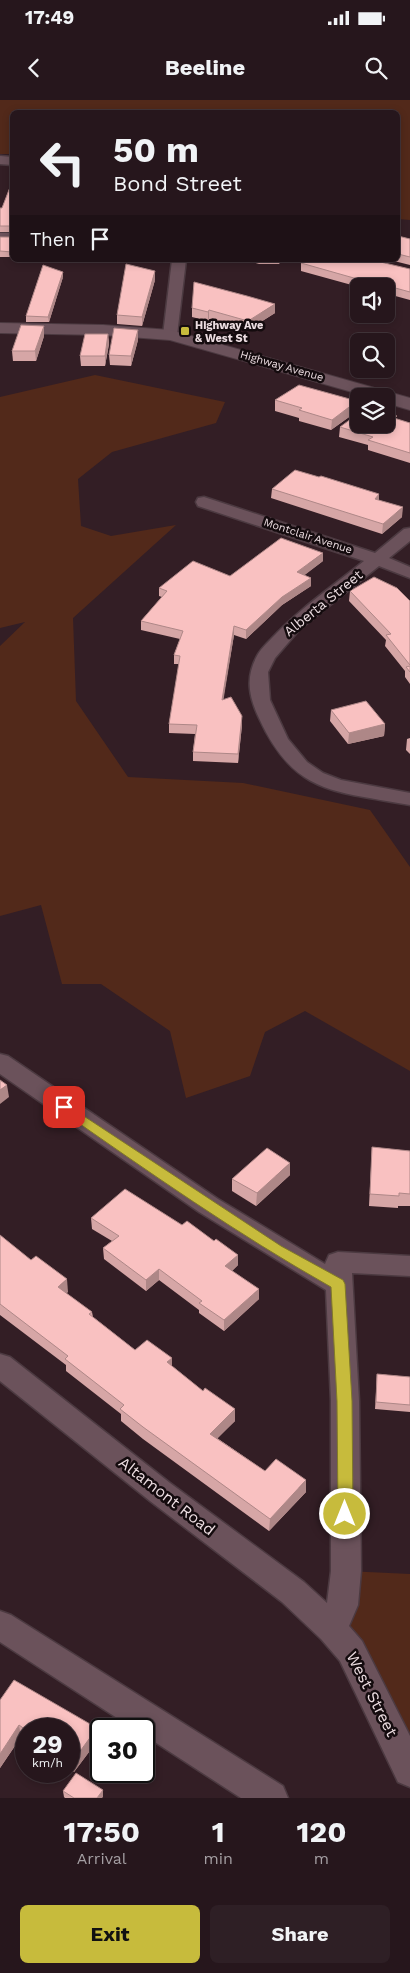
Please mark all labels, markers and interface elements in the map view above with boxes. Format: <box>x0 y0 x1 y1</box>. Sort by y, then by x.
text: 17:49 <box>25 6 74 29</box>
icon: back <box>20 54 48 82</box>
icon: search <box>362 54 390 82</box>
text: Beeline <box>165 55 245 80</box>
text: 50 m <box>113 129 199 171</box>
icon: left <box>30 130 95 195</box>
text: Bond Street <box>113 171 242 196</box>
icon: arrive <box>86 225 114 253</box>
text: Then <box>30 228 76 251</box>
map controls <box>350 278 395 433</box>
button: sound <box>350 278 395 323</box>
place label: Highway Ave & West St <box>195 319 263 345</box>
marker: Highway Ave & West St <box>179 325 191 337</box>
button: search <box>350 333 395 378</box>
street label: Highway Avenue <box>239 348 325 384</box>
button: layers <box>350 388 395 433</box>
street label: Montclair Avenue <box>262 516 354 556</box>
street label: Alberta Street <box>281 566 365 639</box>
pin <box>43 1086 85 1128</box>
icon: arrive <box>50 1093 78 1121</box>
street label: Altamont Road <box>115 1453 219 1539</box>
position arrow <box>318 1487 370 1539</box>
street label: West Street <box>342 1648 402 1740</box>
speed limit sign: 30 <box>90 1718 155 1783</box>
text: 29 <box>32 1730 63 1759</box>
text: km/h <box>32 1756 63 1770</box>
text: 17:50 <box>63 1814 140 1849</box>
text: 1 <box>212 1814 225 1849</box>
text: 120 <box>296 1814 347 1849</box>
text: Arrival <box>77 1849 127 1868</box>
text: min <box>203 1849 233 1868</box>
text: m <box>314 1849 329 1868</box>
button: Exit <box>20 1905 200 1963</box>
button: Share <box>210 1905 390 1963</box>

